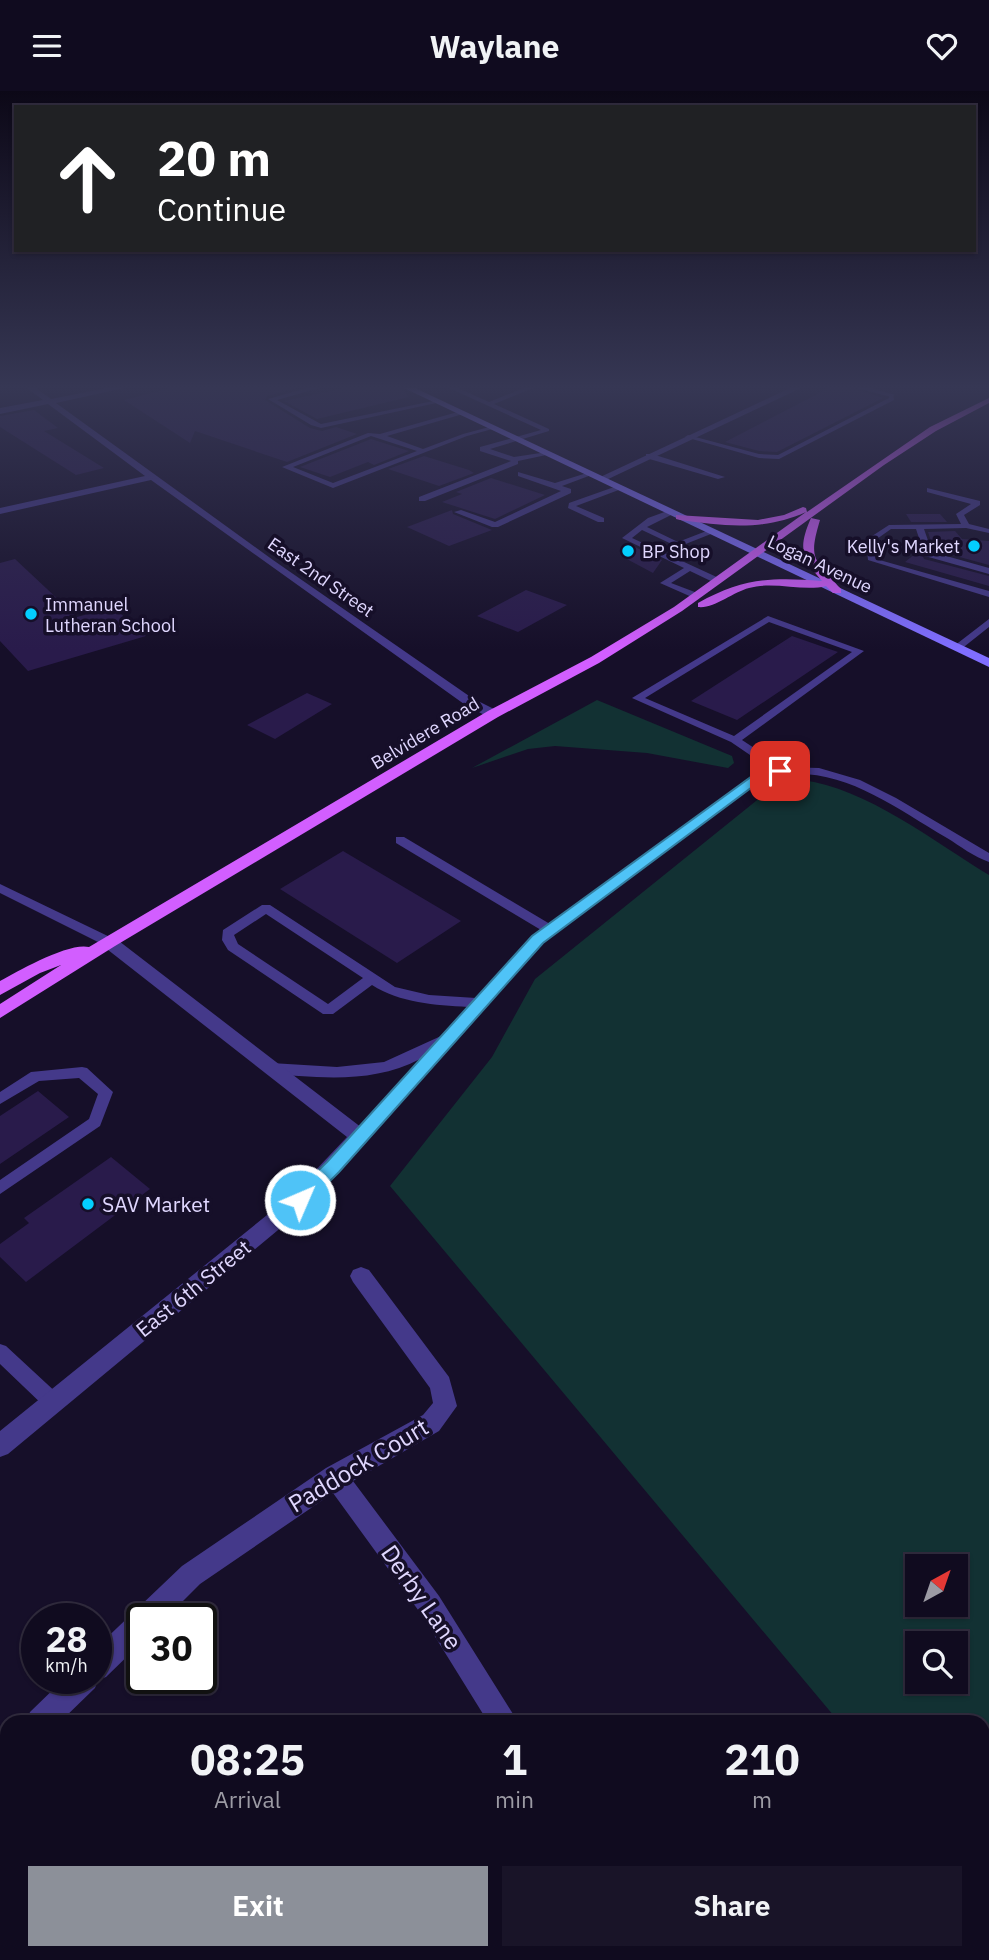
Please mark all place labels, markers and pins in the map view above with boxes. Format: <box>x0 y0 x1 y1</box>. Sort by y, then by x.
place label: Kelly's Market <box>847 535 960 558</box>
marker: Kelly's Market <box>966 538 982 554</box>
place label: BP Shop <box>642 540 710 563</box>
marker: BP Shop <box>620 543 636 559</box>
place label: Immanuel Lutheran School <box>45 593 176 637</box>
marker: Immanuel Lutheran School <box>23 606 39 622</box>
pin <box>750 741 810 801</box>
place label: SAV Market <box>102 1190 210 1218</box>
marker: SAV Market <box>80 1196 96 1212</box>

